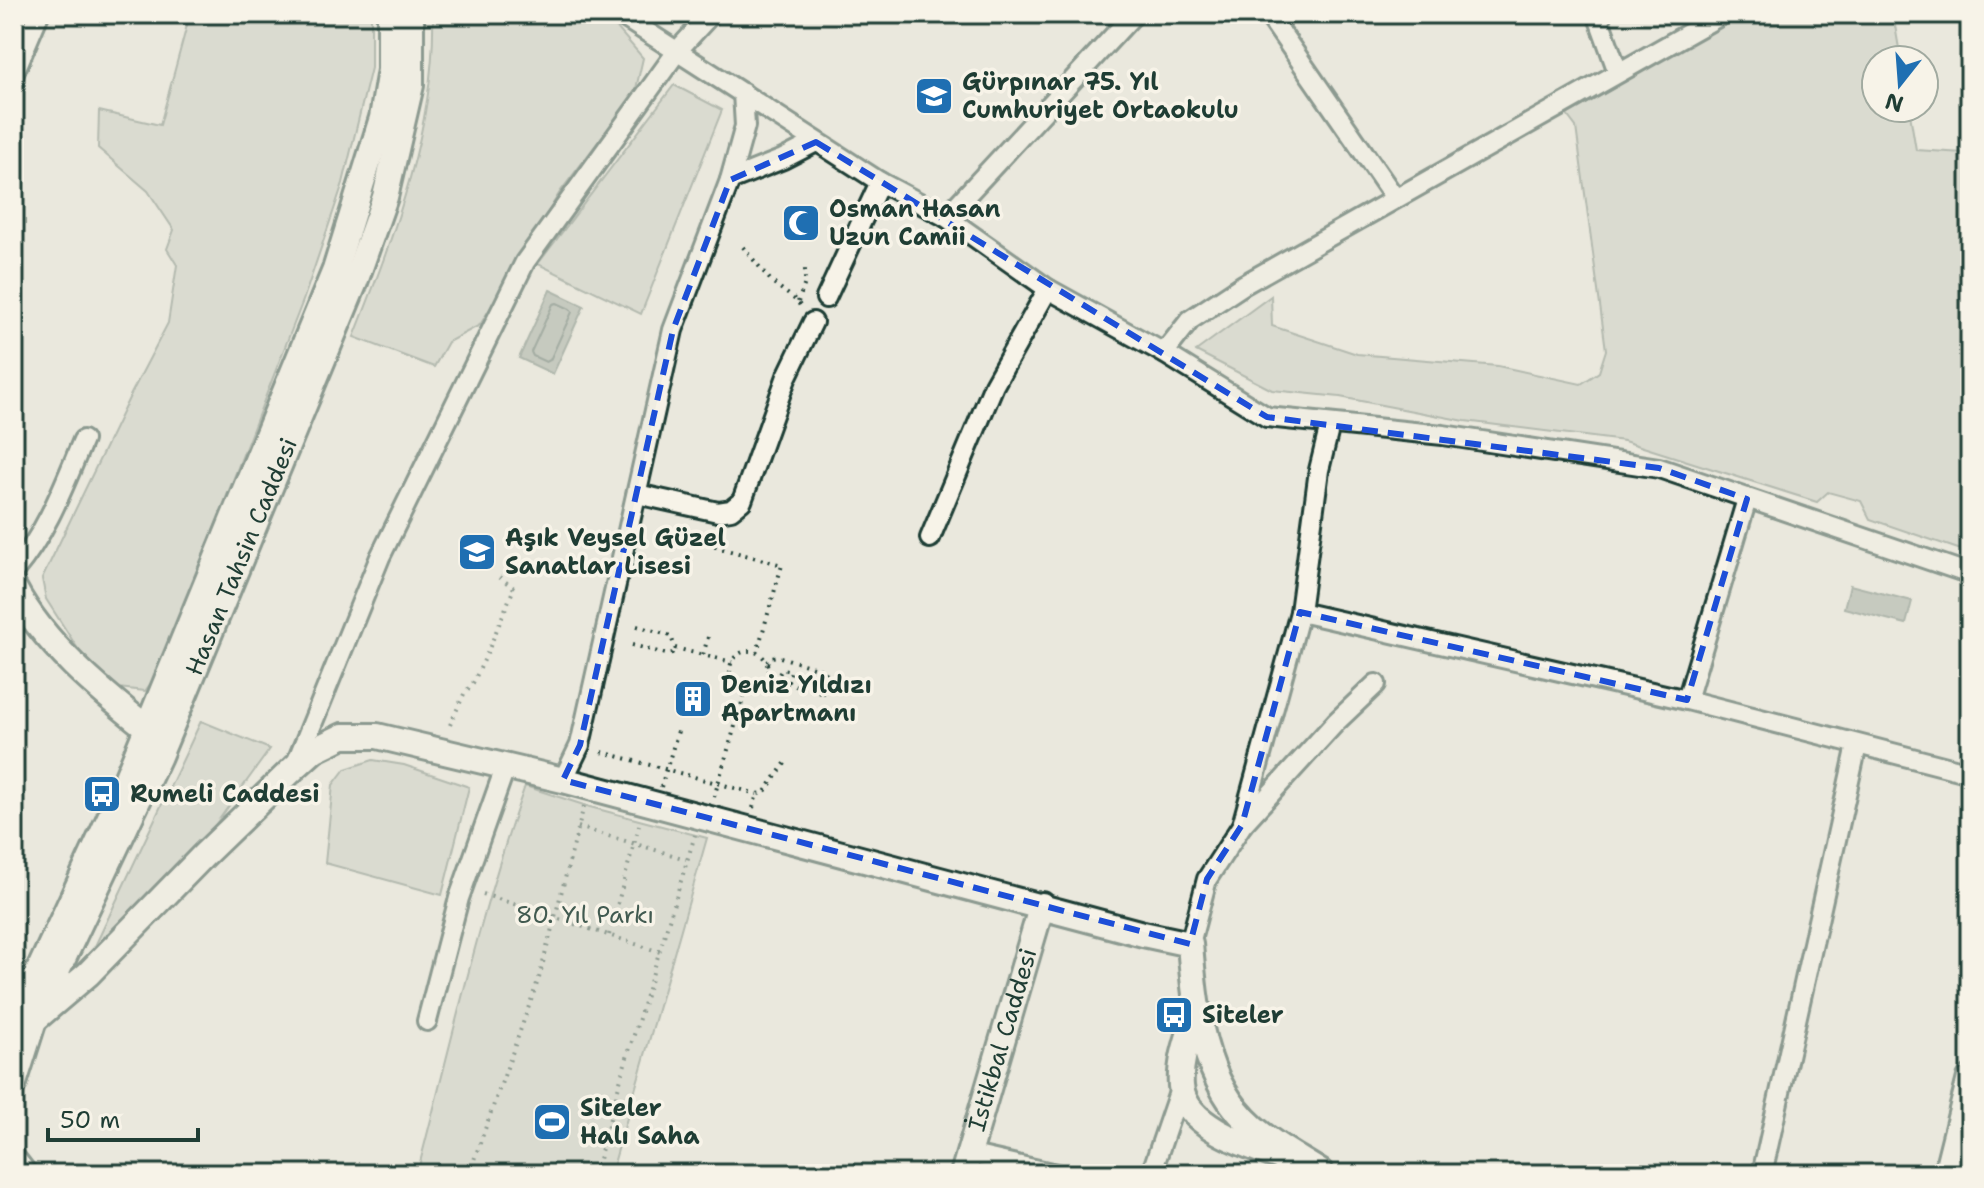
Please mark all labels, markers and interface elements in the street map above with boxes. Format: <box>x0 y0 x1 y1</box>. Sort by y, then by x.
north arrow <box>1860 44 1940 124</box>
place label: Gürpınar 75. Yıl Cumhuriyet Ortaokulu <box>962 66 1239 126</box>
school or university icon: Gürpınar 75. Yıl Cumhuriyet Ortaokulu <box>913 75 955 117</box>
text: N <box>1882 86 1907 119</box>
place label: Osman Hasan Uzun Camii <box>829 193 1000 253</box>
mosque icon: Osman Hasan Uzun Camii <box>780 202 822 244</box>
street label: Hasan Tahsin Caddesi <box>178 433 305 680</box>
place label: Aşık Veysel Güzel Sanatlar Lisesi <box>505 522 726 582</box>
school or university icon: Aşık Veysel Güzel Sanatlar Lisesi <box>456 531 498 573</box>
place label: Deniz Yıldızı Apartmanı <box>721 669 872 729</box>
building icon: Deniz Yıldızı Apartmanı <box>672 678 714 720</box>
bus stop icon: Rumeli Caddesi <box>81 773 123 815</box>
place label: Rumeli Caddesi <box>130 778 320 810</box>
park label: 80. Yıl Parkı <box>516 899 654 931</box>
street label: İstikbal Caddesi <box>960 944 1044 1135</box>
bus stop icon: Siteler <box>1153 994 1195 1036</box>
place label: Siteler <box>1202 999 1284 1031</box>
scale bar <box>48 1092 198 1142</box>
place label: Siteler Halı Saha <box>580 1092 700 1152</box>
sports icon: Siteler Halı Saha <box>531 1101 573 1143</box>
text: 50 m <box>60 1104 120 1136</box>

